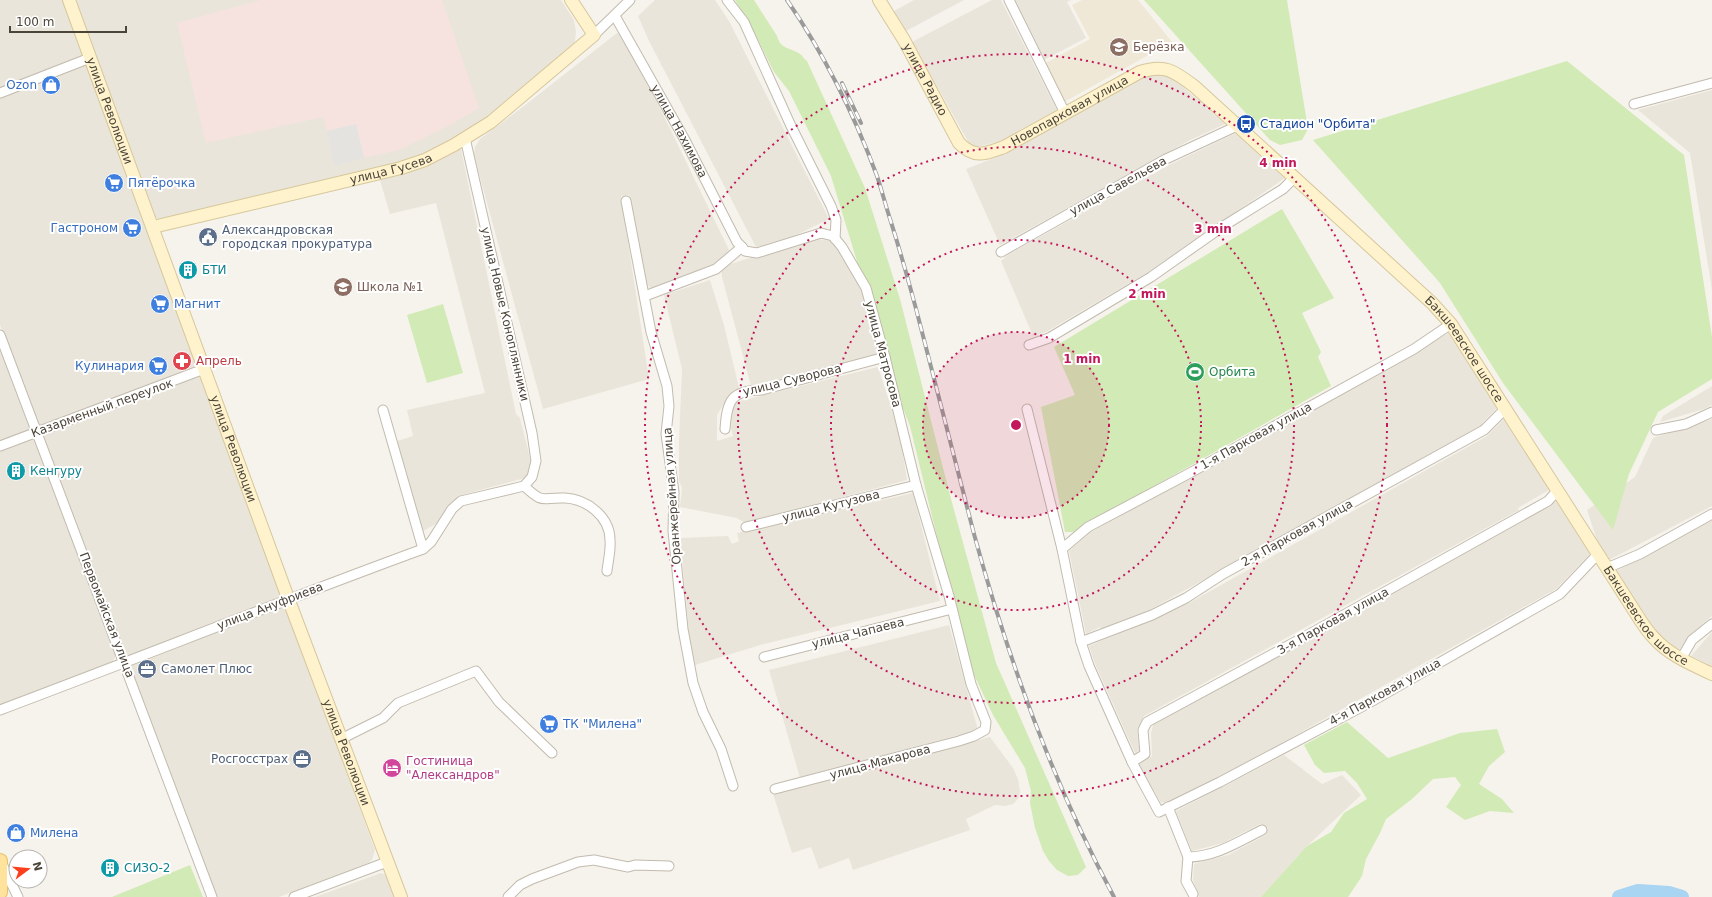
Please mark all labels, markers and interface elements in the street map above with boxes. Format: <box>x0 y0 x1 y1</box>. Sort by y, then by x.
scale bar <box>10 8 126 34</box>
text: 100 m <box>16 15 54 29</box>
school or university icon: Берёзка <box>1108 36 1130 58</box>
place label: Берёзка <box>1133 40 1185 54</box>
street label: улица Радио <box>900 41 950 118</box>
street label: улица Революции <box>84 56 136 166</box>
street label: Новопарковая улица <box>1008 73 1131 149</box>
shop icon: Ozon <box>40 74 62 96</box>
place label: Ozon <box>6 78 37 92</box>
street label: улица Нахимова <box>648 82 710 180</box>
bus stop icon: Стадион "Орбита" <box>1235 113 1257 135</box>
place label: Стадион "Орбита" <box>1260 117 1375 131</box>
street label: улица Гусева <box>348 150 435 187</box>
street label: улица Савельева <box>1067 154 1169 218</box>
text: 4 min <box>1259 156 1297 170</box>
supermarket icon: Пятёрочка <box>103 172 125 194</box>
place label: Пятёрочка <box>128 176 195 190</box>
supermarket icon: Гастроном <box>121 217 143 239</box>
place label: Гастроном <box>51 221 118 235</box>
text: 3 min <box>1194 222 1232 236</box>
place label: Александровская городская прокуратура <box>222 223 372 251</box>
public building icon: Александровская городская прокуратура <box>197 226 219 248</box>
street label: улица Новые Коноплянники <box>478 226 532 402</box>
building icon: БТИ <box>177 259 199 281</box>
place label: БТИ <box>202 263 227 277</box>
school or university icon: Школа №1 <box>332 276 354 298</box>
place label: Школа №1 <box>357 280 423 294</box>
text: 2 min <box>1128 287 1166 301</box>
supermarket icon: Магнит <box>149 293 171 315</box>
street label: Бакшеевское шоссе <box>1422 293 1506 405</box>
place label: Магнит <box>174 297 221 311</box>
street label: улица Матросова <box>862 299 904 409</box>
pharmacy icon: Апрель <box>171 350 193 372</box>
text: 1 min <box>1063 352 1101 366</box>
place label: Апрель <box>196 354 242 368</box>
supermarket icon: Кулинария <box>147 355 169 377</box>
place label: Кулинария <box>75 359 144 373</box>
street label: улица Суворова <box>741 361 843 399</box>
sports icon: Орбита <box>1184 361 1206 383</box>
place label: Орбита <box>1209 365 1256 379</box>
street label: Казарменный переулок <box>29 376 175 440</box>
street label: улица Революции <box>207 394 259 504</box>
street label: 1-я Парковая улица <box>1198 400 1314 472</box>
centre of rings <box>1009 418 1023 432</box>
street label: Оранжерейная улица <box>660 427 684 565</box>
building icon: Кенгуру <box>5 460 27 482</box>
place label: Кенгуру <box>30 464 82 478</box>
street label: улица Кутузова <box>781 487 881 525</box>
street label: 2-я Парковая улица <box>1239 497 1355 569</box>
street label: Первомайская улица <box>77 550 137 680</box>
street label: Бакшеевское шоссе <box>1601 563 1691 668</box>
street label: улица Ануфриева <box>215 579 325 633</box>
street label: 3-я Парковая улица <box>1275 585 1391 657</box>
street label: улица Чапаева <box>810 615 906 651</box>
street label: 4-я Парковая улица <box>1327 656 1443 728</box>
office icon: Самолет Плюс <box>136 658 158 680</box>
place label: Самолет Плюс <box>161 662 252 676</box>
street label: улица Революции <box>320 697 373 808</box>
supermarket icon: ТК "Милена" <box>538 713 560 735</box>
place label: ТК "Милена" <box>562 717 642 731</box>
street label: улица Макарова <box>828 742 932 782</box>
office icon: Росгосстрах <box>291 748 313 770</box>
place label: Росгосстрах <box>211 752 288 766</box>
place label: Гостиница "Александров" <box>406 754 500 782</box>
hotel icon: Гостиница "Александров" <box>381 757 403 779</box>
shop icon: Милена <box>5 822 27 844</box>
place label: Милена <box>30 826 78 840</box>
north arrow <box>8 849 48 889</box>
building icon: СИЗО-2 <box>99 857 121 879</box>
text: N <box>30 860 45 873</box>
place label: СИЗО-2 <box>124 861 170 875</box>

